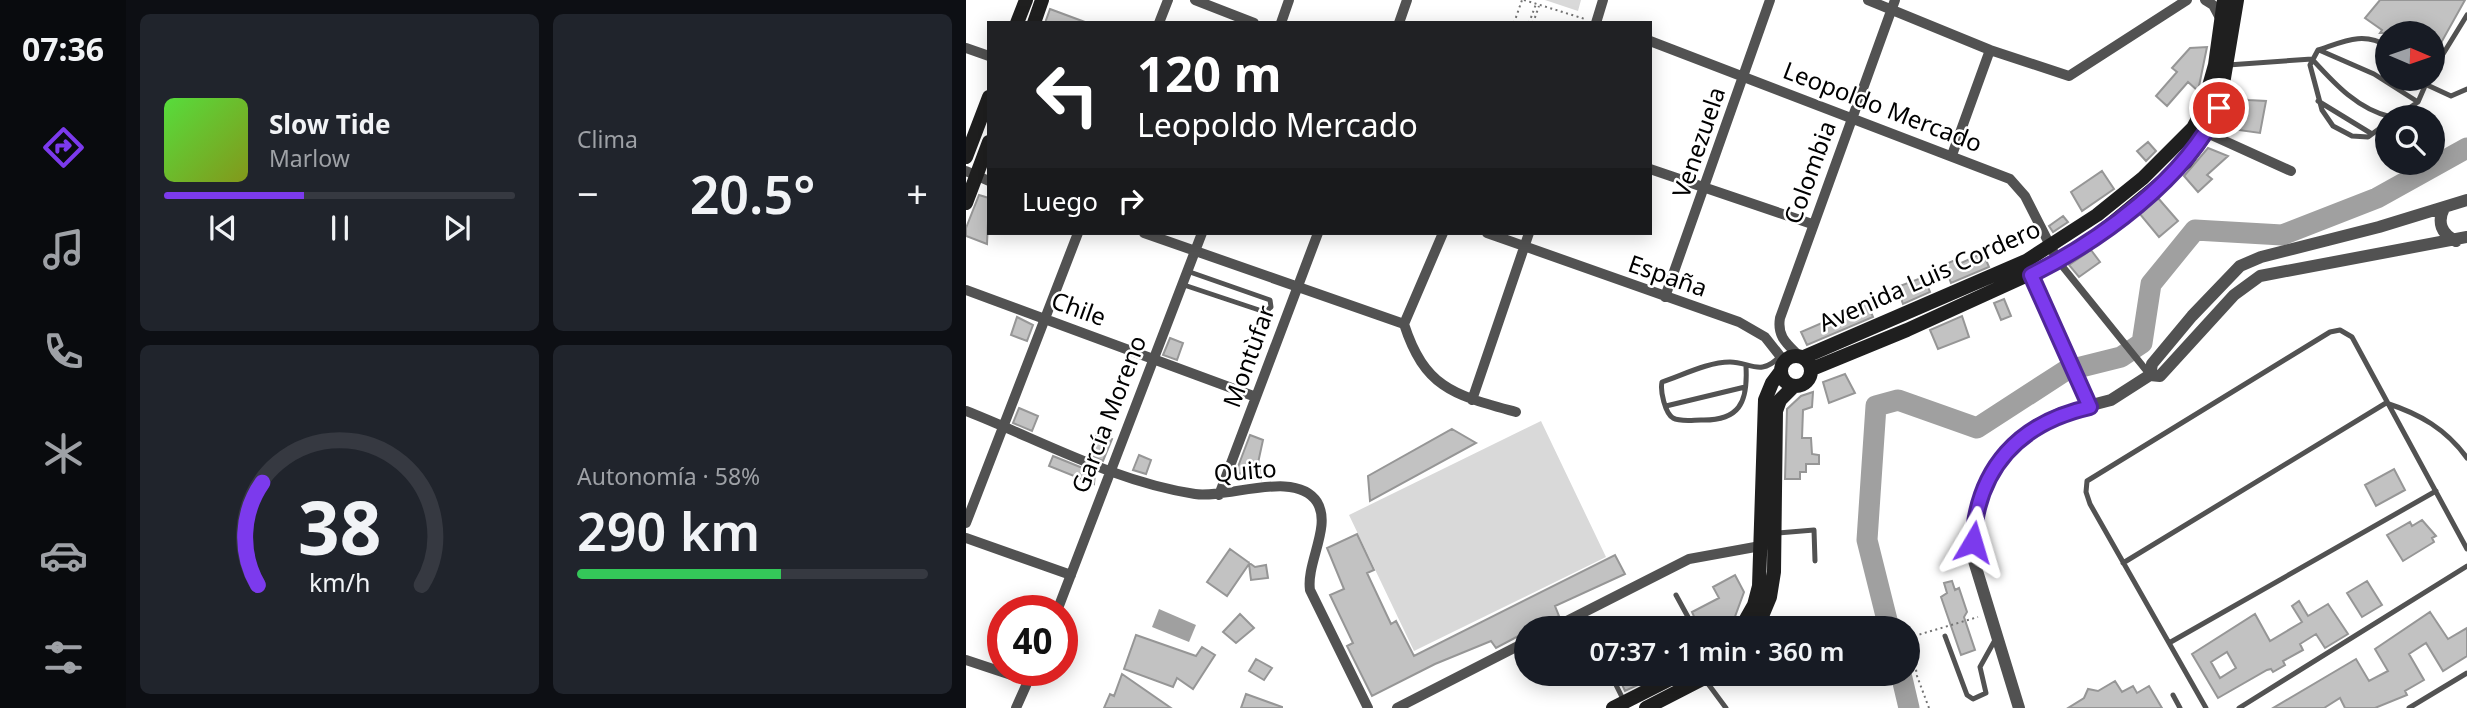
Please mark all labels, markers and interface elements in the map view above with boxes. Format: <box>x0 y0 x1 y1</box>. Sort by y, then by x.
north arrow <box>2375 21 2445 91</box>
map controls <box>2375 21 2445 175</box>
text: 07:36 <box>22 27 104 70</box>
text: 120 m <box>1137 40 1282 106</box>
icon: left <box>1022 49 1113 140</box>
street label: Leopoldo Mercado <box>1779 53 1987 159</box>
pin <box>2189 78 2249 138</box>
street label: Venezuela <box>1664 82 1732 202</box>
icon: arrive <box>2200 89 2238 127</box>
text: Leopoldo Mercado <box>1137 103 1418 146</box>
button: search <box>2375 105 2445 175</box>
text: Slow Tide <box>269 106 391 142</box>
street label: Colombia <box>1775 116 1843 228</box>
icon: directions <box>39 123 88 172</box>
text: Clima <box>577 123 638 155</box>
text: Marlow <box>269 142 350 174</box>
text: 20.5° <box>690 158 815 229</box>
text: − <box>577 167 599 219</box>
text: + <box>906 167 928 219</box>
icon: right <box>1112 182 1150 220</box>
text: Luego <box>1022 183 1098 219</box>
icon: previous <box>204 209 242 247</box>
icon: pause <box>321 209 359 247</box>
icon: next <box>438 209 476 247</box>
street label: Avenida Luis Cordero <box>1813 211 2045 339</box>
icon: music <box>39 225 88 274</box>
street label: España <box>1624 246 1712 304</box>
street label: Chile <box>1047 283 1111 333</box>
street label: Montùfar <box>1214 300 1282 412</box>
icon: phone <box>39 327 88 376</box>
street label: García Moreno <box>1063 330 1153 498</box>
icon: climate <box>39 429 88 478</box>
street label: Quito <box>1212 451 1278 489</box>
text: Autonomía · 58% <box>577 460 760 492</box>
text: 38 <box>298 478 381 577</box>
text: 290 km <box>577 495 760 566</box>
position arrow <box>1936 505 2010 579</box>
icon: car <box>39 531 88 580</box>
text: km/h <box>309 565 370 599</box>
speed limit sign: 40 <box>987 595 1078 686</box>
icon: filters <box>39 633 88 682</box>
text: 07:37 · 1 min · 360 m <box>1590 633 1844 669</box>

